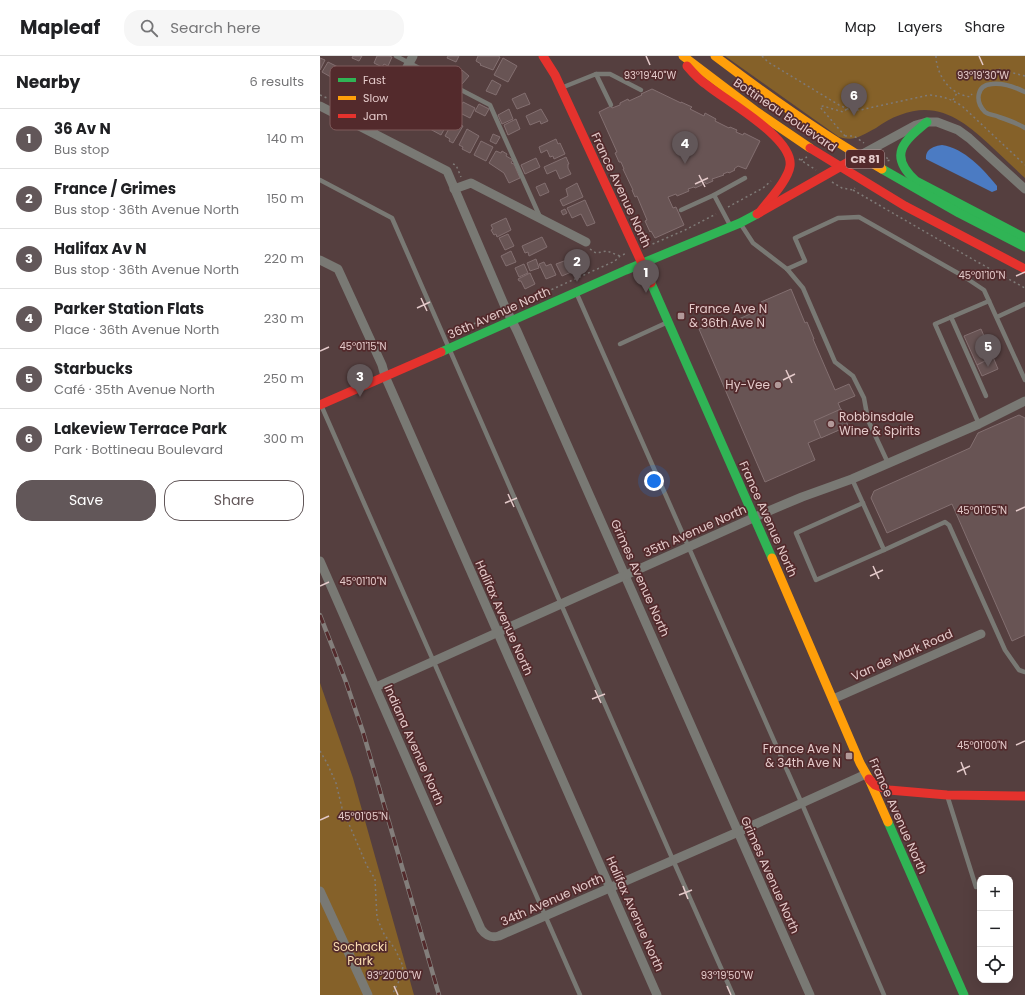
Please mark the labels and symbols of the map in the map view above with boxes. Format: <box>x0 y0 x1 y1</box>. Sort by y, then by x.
legend <box>330 66 462 130</box>
text: 93°19'40"W <box>624 68 677 83</box>
text: 93°19'30"W <box>957 68 1009 83</box>
text: Fast <box>363 72 386 88</box>
street label: Bottineau Boulevard <box>730 74 840 156</box>
pin: 6 <box>841 83 867 116</box>
text: Slow <box>363 90 388 106</box>
text: Jam <box>363 108 388 124</box>
street label: France Avenue North <box>587 129 656 250</box>
pin: 4 <box>672 131 698 164</box>
road number: CR 81 <box>846 150 884 168</box>
pin: 2 <box>564 249 590 282</box>
pin: 1 <box>633 260 659 293</box>
text: 45°01'10"N <box>958 268 1006 283</box>
street label: 36th Avenue North <box>445 282 553 343</box>
place label: France Ave N & 36th Ave N <box>689 300 767 331</box>
marker: France Ave N & 36th Ave N <box>676 311 686 321</box>
pin: 5 <box>975 334 1001 367</box>
text: 45°01'15"N <box>339 339 387 354</box>
pin: 3 <box>347 364 373 397</box>
place label: Hy-Vee <box>725 376 770 393</box>
marker: Hy-Vee <box>773 380 783 390</box>
place label: Robbinsdale Wine & Spirits <box>839 408 920 439</box>
marker: Robbinsdale Wine & Spirits <box>826 419 836 429</box>
street label: France Avenue North <box>735 458 802 579</box>
your location <box>644 471 664 491</box>
street label: 35th Avenue North <box>641 500 749 561</box>
text: 45°01'05"N <box>957 503 1007 518</box>
street label: Grimes Avenue North <box>607 516 674 639</box>
street label: Halifax Avenue North <box>471 558 537 678</box>
text: 45°01'10"N <box>339 574 387 589</box>
street label: Van de Mark Road <box>848 625 955 685</box>
street label: Indiana Avenue North <box>380 682 449 808</box>
text: 45°01'00"N <box>957 738 1007 753</box>
place label: France Ave N & 34th Ave N <box>763 740 841 771</box>
marker: France Ave N & 34th Ave N <box>844 751 854 761</box>
street label: France Avenue North <box>865 755 932 876</box>
text: 45°01'05"N <box>338 809 388 824</box>
street label: Grimes Avenue North <box>737 813 804 936</box>
street label: Halifax Avenue North <box>602 854 668 974</box>
street label: 34th Avenue North <box>498 869 606 930</box>
park label: Sochacki Park <box>333 938 387 969</box>
text: 93°20'00"W <box>366 968 422 983</box>
text: 93°19'50"W <box>701 968 754 983</box>

